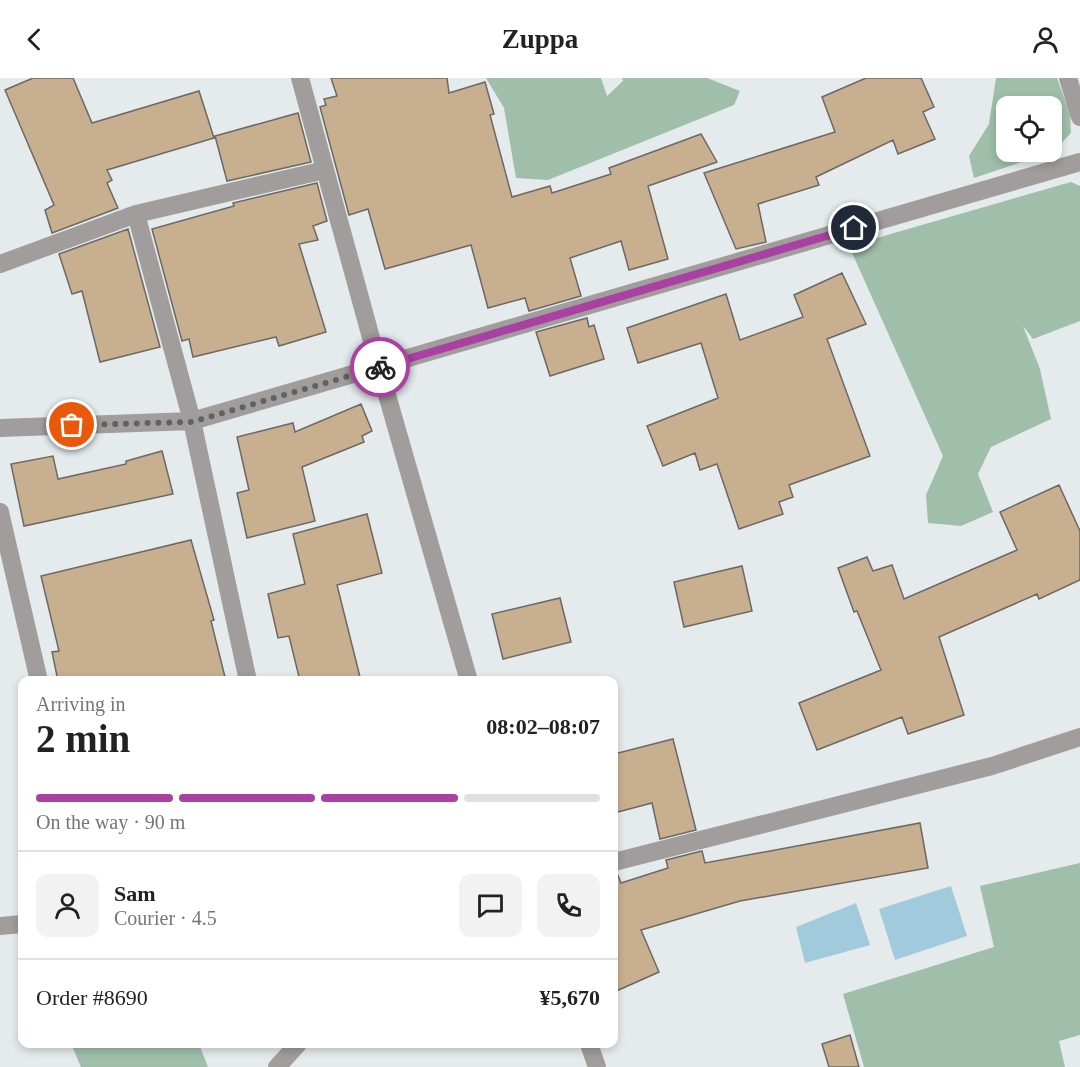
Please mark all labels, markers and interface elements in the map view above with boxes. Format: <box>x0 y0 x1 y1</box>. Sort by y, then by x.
icon: back <box>18 23 51 56</box>
icon: person <box>1029 23 1062 56</box>
text: Zuppa <box>502 24 578 54</box>
map controls <box>996 96 1062 162</box>
button: locate <box>996 96 1062 162</box>
pin <box>828 202 879 253</box>
icon: home <box>837 211 870 244</box>
courier <box>350 337 410 397</box>
icon: bike <box>364 351 397 384</box>
pin <box>46 399 97 450</box>
icon: bag <box>55 408 88 441</box>
text: Arriving in <box>36 693 125 715</box>
text: 08:02–08:07 <box>486 714 600 739</box>
text: 2 min <box>36 717 130 760</box>
text: On the way · 90 m <box>36 811 185 833</box>
button: person <box>36 874 99 937</box>
button: chat <box>459 874 522 937</box>
button: phone <box>537 874 600 937</box>
text: Sam <box>114 881 156 906</box>
text: Courier · 4.5 <box>114 907 217 929</box>
text: Order #8690 <box>36 985 148 1010</box>
text: ¥5,670 <box>540 985 600 1010</box>

